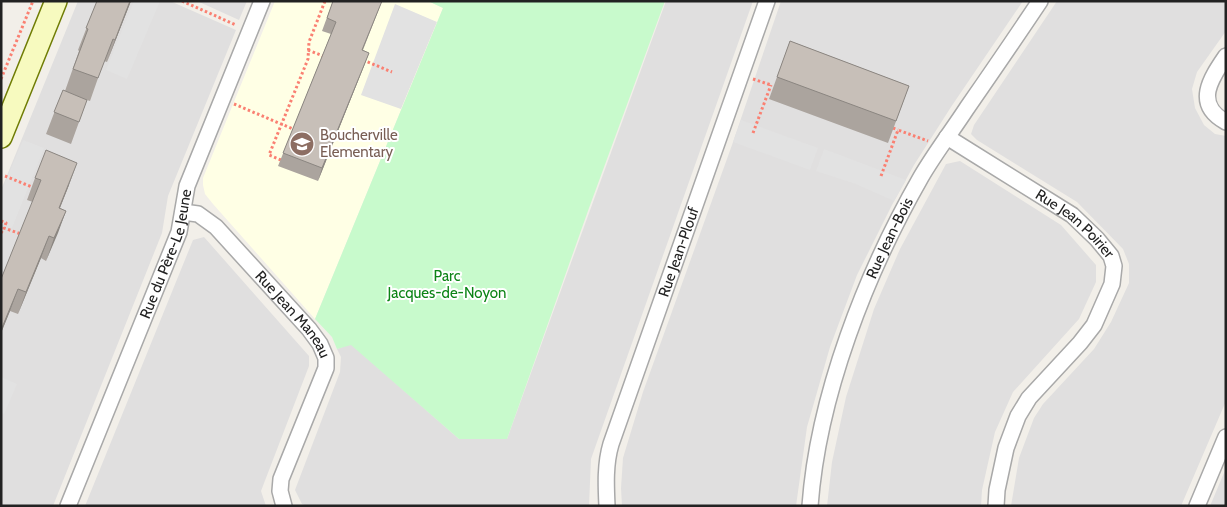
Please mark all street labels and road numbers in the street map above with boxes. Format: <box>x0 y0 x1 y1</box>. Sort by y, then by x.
street label: Rue Jean Poirier <box>1032 185 1118 262</box>
street label: Rue du Père-Le Jeune <box>136 188 195 321</box>
street label: Rue Jean-Bois <box>862 194 917 281</box>
street label: Rue Jean-Plouf <box>654 205 703 299</box>
street label: Rue Jean Maneau <box>251 267 334 361</box>

